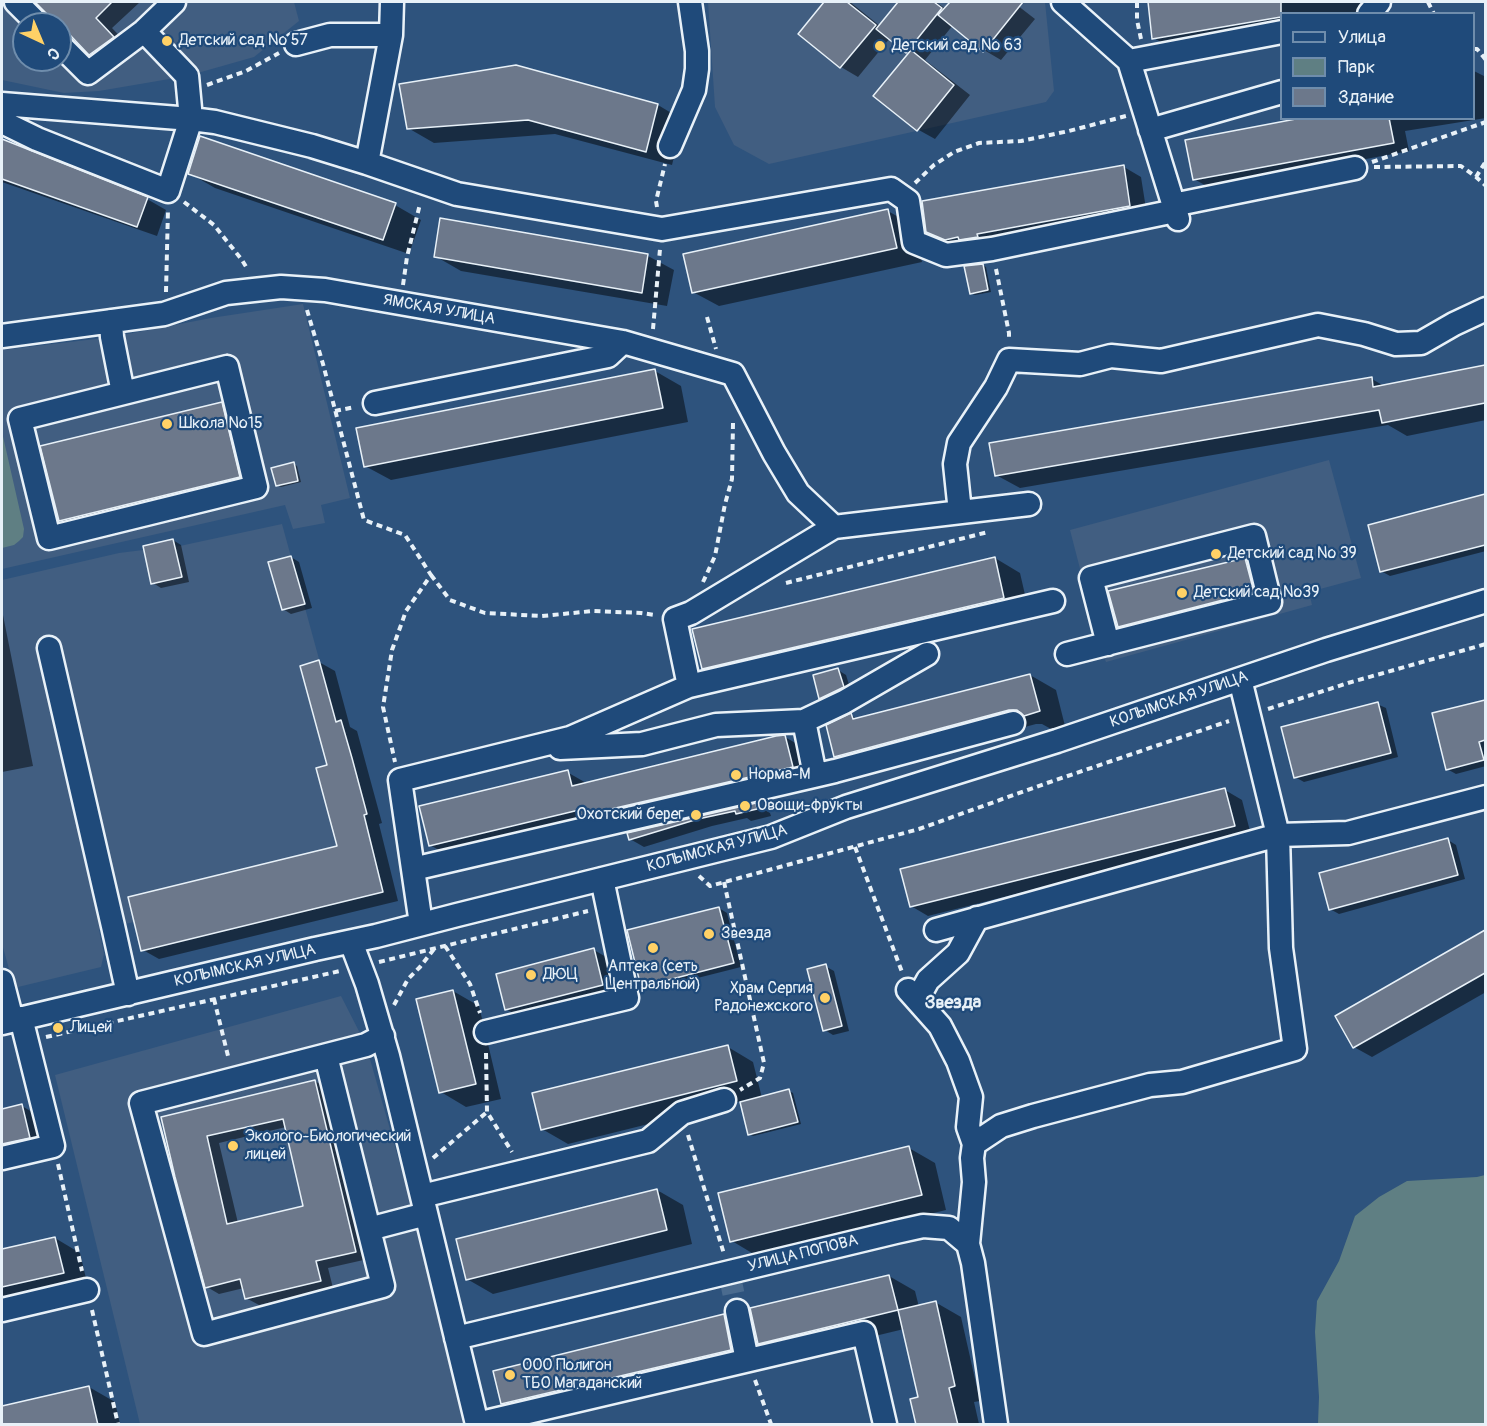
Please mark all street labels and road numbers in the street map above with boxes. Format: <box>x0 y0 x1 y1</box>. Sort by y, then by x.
street label: ЯМСКАЯ УЛИЦА <box>381 291 497 329</box>
street label: КОЛЫМСКАЯ УЛИЦА <box>1107 667 1251 733</box>
street label: КОЛЫМСКАЯ УЛИЦА <box>645 821 789 877</box>
street label: КОЛЫМСКАЯ УЛИЦА <box>172 940 318 992</box>
street label: УЛИЦА ПОПОВА <box>746 1231 860 1277</box>

